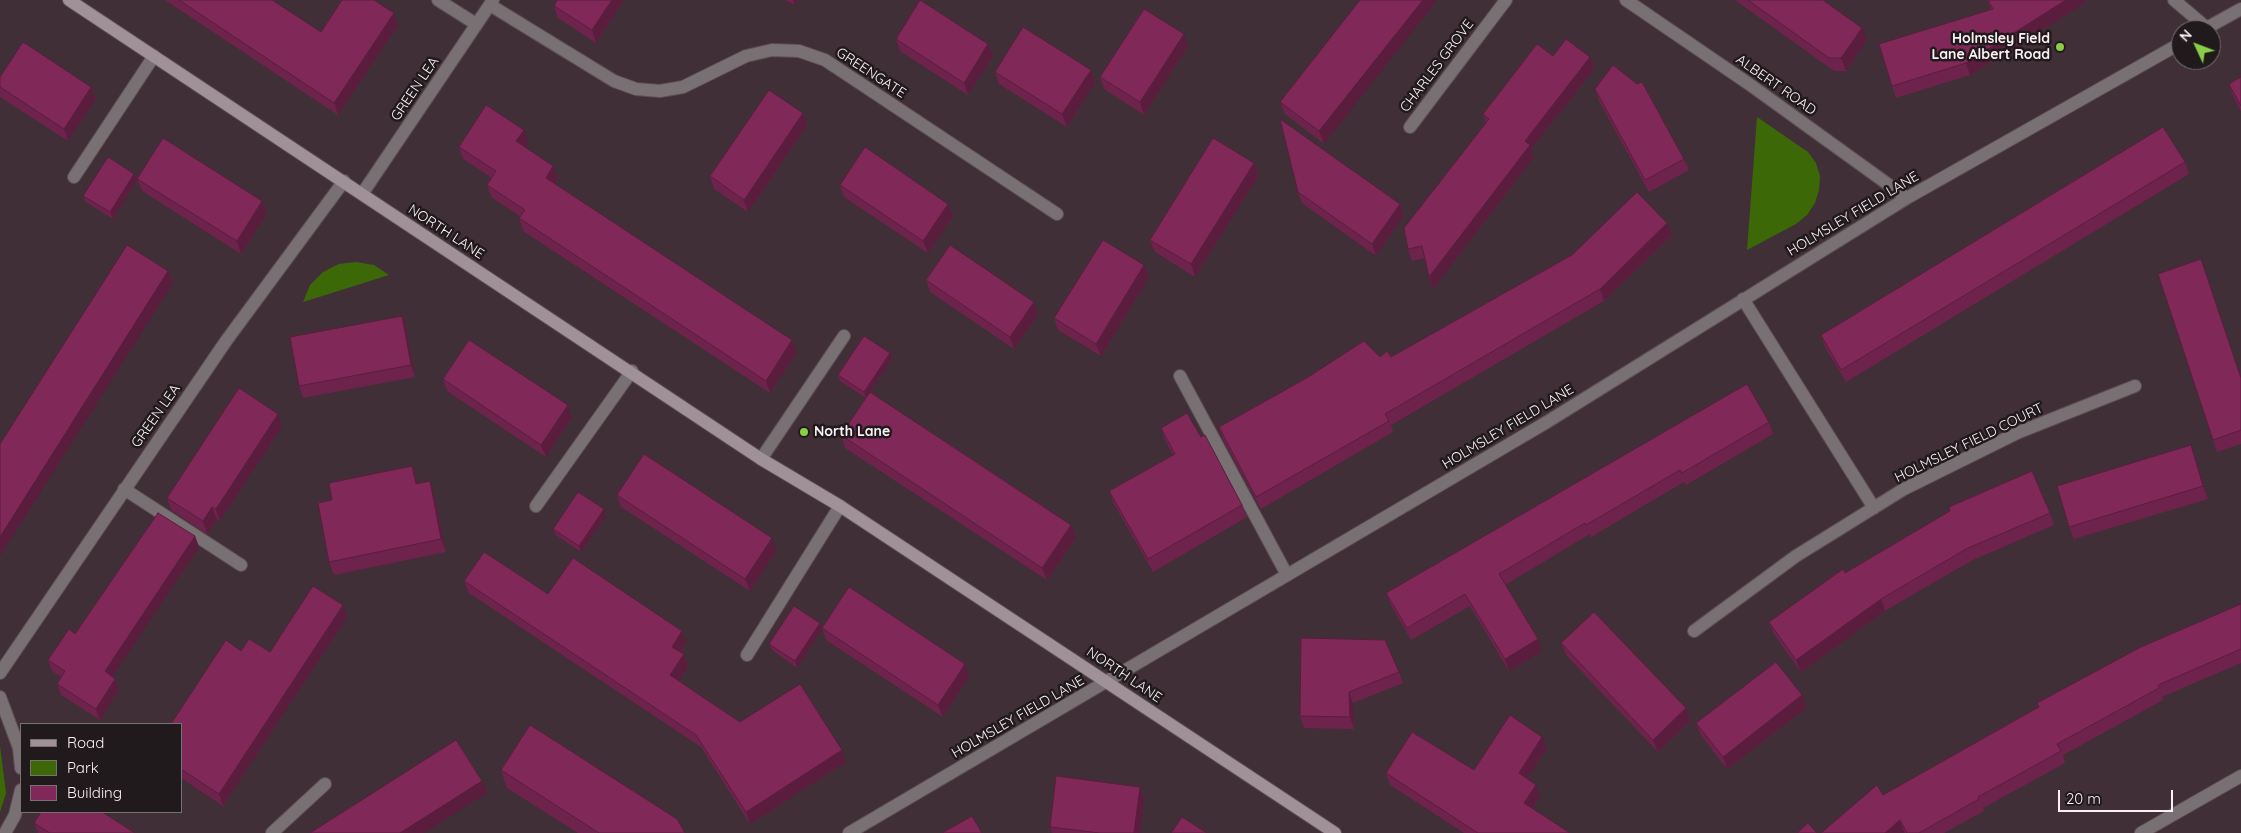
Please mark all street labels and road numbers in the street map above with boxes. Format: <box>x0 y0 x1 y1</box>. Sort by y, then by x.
street label: CHARLES GROVE <box>1397 16 1477 116</box>
street label: GREENGATE <box>833 44 909 102</box>
street label: ALBERT ROAD <box>1733 51 1819 119</box>
street label: GREEN LEA <box>387 54 443 124</box>
street label: HOLMSLEY FIELD LANE <box>1784 168 1922 260</box>
street label: NORTH LANE <box>405 201 487 263</box>
street label: GREEN LEA <box>128 381 184 451</box>
street label: HOLMSLEY FIELD LANE <box>1439 381 1577 473</box>
street label: HOLMSLEY FIELD COURT <box>1892 400 2046 486</box>
street label: NORTH LANE <box>1083 644 1165 706</box>
street label: HOLMSLEY FIELD LANE <box>949 672 1087 762</box>

